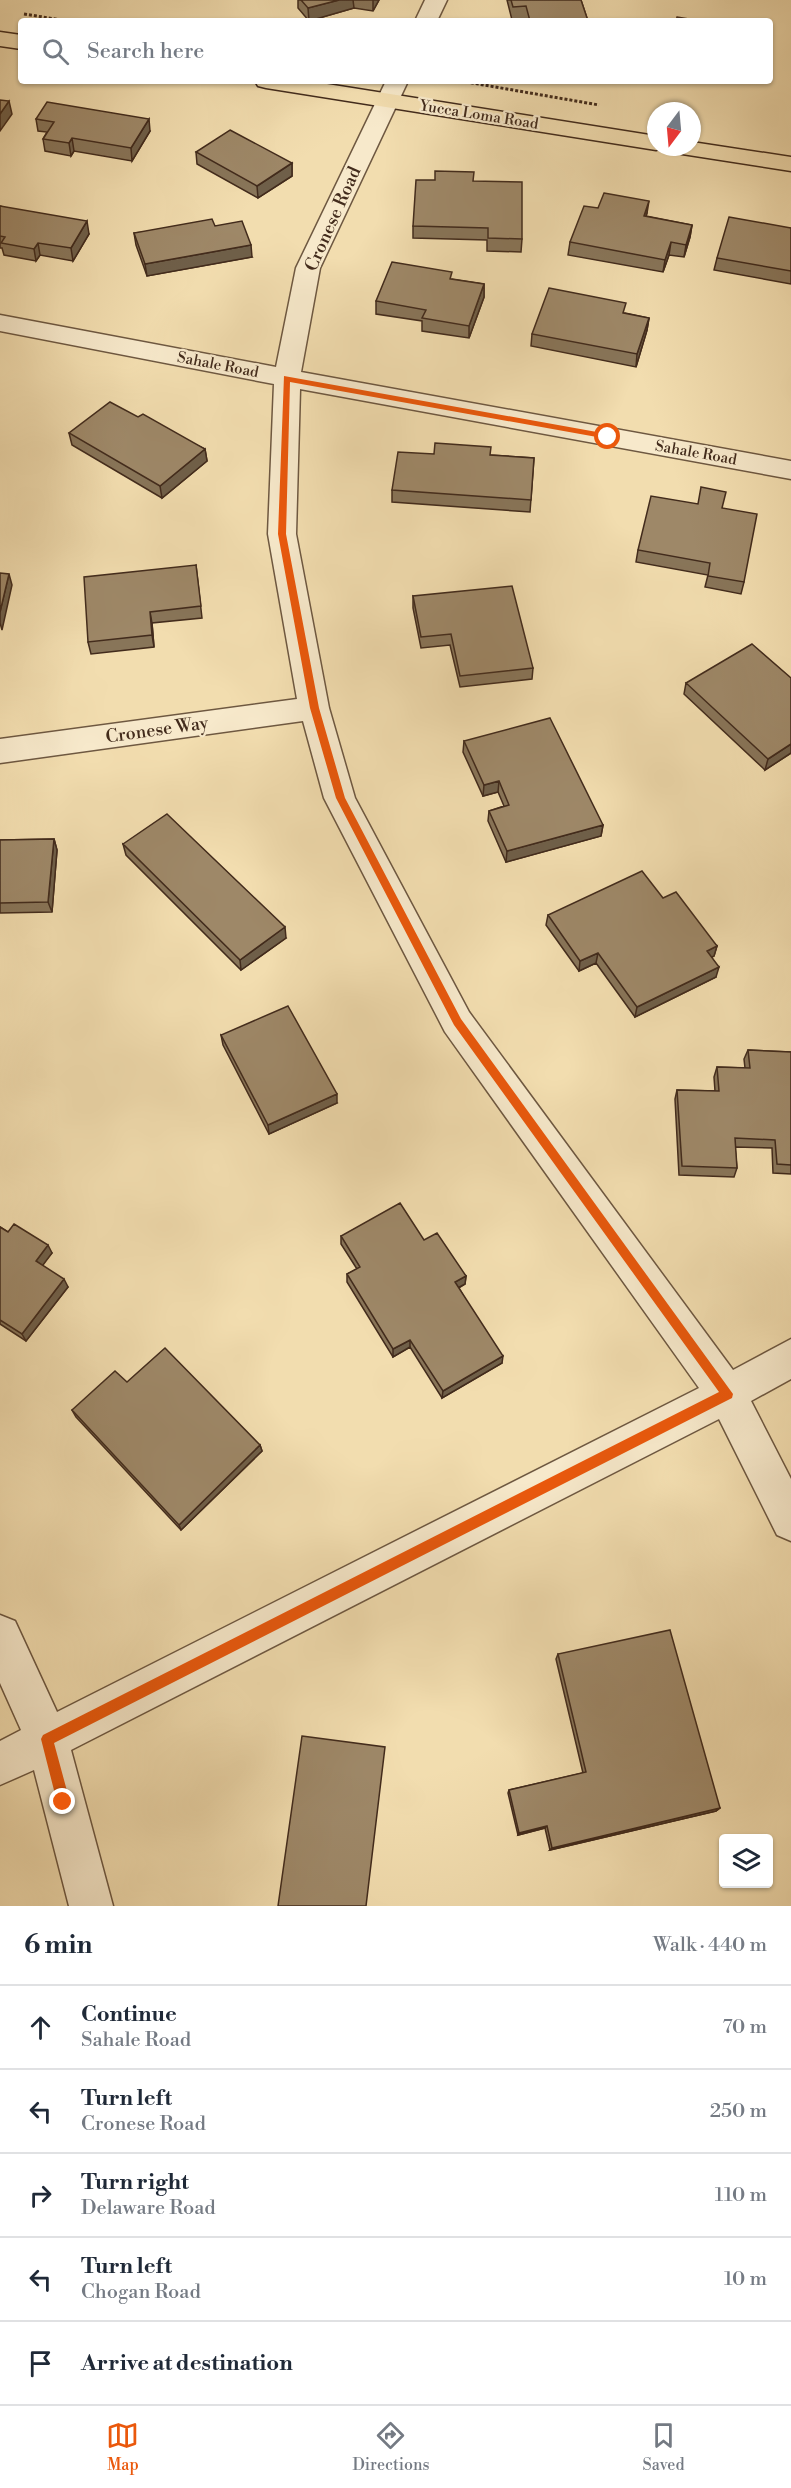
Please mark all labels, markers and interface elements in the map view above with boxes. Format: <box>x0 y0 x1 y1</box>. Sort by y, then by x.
search box <box>18 18 773 84</box>
icon: search <box>39 35 72 68</box>
text: Search here <box>87 38 204 65</box>
street label: Yucca Loma Road <box>417 96 540 134</box>
north arrow <box>647 102 701 156</box>
street label: Cronese Road <box>300 162 367 275</box>
street label: Sahale Road <box>176 348 261 382</box>
route start <box>594 423 620 449</box>
street label: Sahale Road <box>654 436 739 470</box>
street label: Cronese Way <box>104 711 210 749</box>
route end <box>49 1788 75 1814</box>
map controls <box>719 1834 773 1888</box>
button: layers <box>719 1834 773 1888</box>
text: 6 min <box>24 1929 92 1961</box>
text: Walk · 440 m <box>653 1933 767 1958</box>
text: Continue <box>81 2001 177 2028</box>
icon: ahead <box>24 2011 57 2044</box>
text: 70 m <box>723 2015 767 2040</box>
text: Sahale Road <box>81 2028 191 2053</box>
text: Turn left <box>81 2085 172 2112</box>
icon: left <box>24 2095 57 2128</box>
text: 250 m <box>710 2099 767 2124</box>
text: Cronese Road <box>81 2112 206 2137</box>
text: Turn right <box>81 2169 189 2196</box>
icon: right <box>24 2179 57 2212</box>
text: 110 m <box>715 2183 767 2208</box>
text: Delaware Road <box>81 2196 216 2221</box>
text: Turn left <box>81 2253 172 2280</box>
icon: left <box>24 2263 57 2296</box>
text: 10 m <box>724 2267 767 2292</box>
text: Chogan Road <box>81 2280 201 2305</box>
icon: arrive <box>24 2347 57 2380</box>
text: Arrive at destination <box>81 2350 293 2377</box>
tab: Map <box>106 2419 139 2475</box>
tab: Directions <box>352 2419 430 2475</box>
tab: Saved <box>642 2419 685 2475</box>

